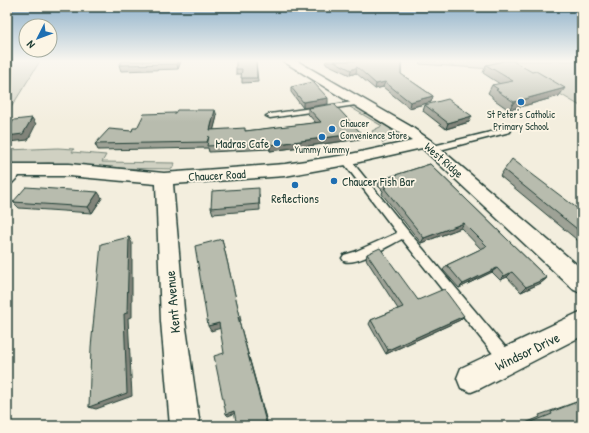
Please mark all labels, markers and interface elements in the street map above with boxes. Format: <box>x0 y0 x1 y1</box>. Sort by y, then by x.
north arrow <box>18 18 58 58</box>
text: N <box>23 38 38 52</box>
marker: St Peter's Catholic Primary School <box>516 97 526 107</box>
place label: St Peter's Catholic Primary School <box>487 108 555 133</box>
place label: Chaucer Convenience Store <box>340 117 407 142</box>
marker: Chaucer Convenience Store <box>327 124 337 134</box>
marker: Yummy Yummy <box>317 132 327 142</box>
place label: Madras Cafe <box>215 135 269 152</box>
marker: Madras Cafe <box>272 138 282 148</box>
street label: West Ridge <box>421 138 467 182</box>
place label: Yummy Yummy <box>295 143 349 156</box>
street label: Chaucer Road <box>188 165 247 185</box>
place label: Chaucer Fish Bar <box>342 173 415 190</box>
marker: Chaucer Fish Bar <box>329 176 339 186</box>
marker: Reflections <box>290 180 300 190</box>
place label: Reflections <box>271 190 319 207</box>
street label: Kent Avenue <box>160 269 184 334</box>
street label: Windsor Drive <box>492 327 563 375</box>

